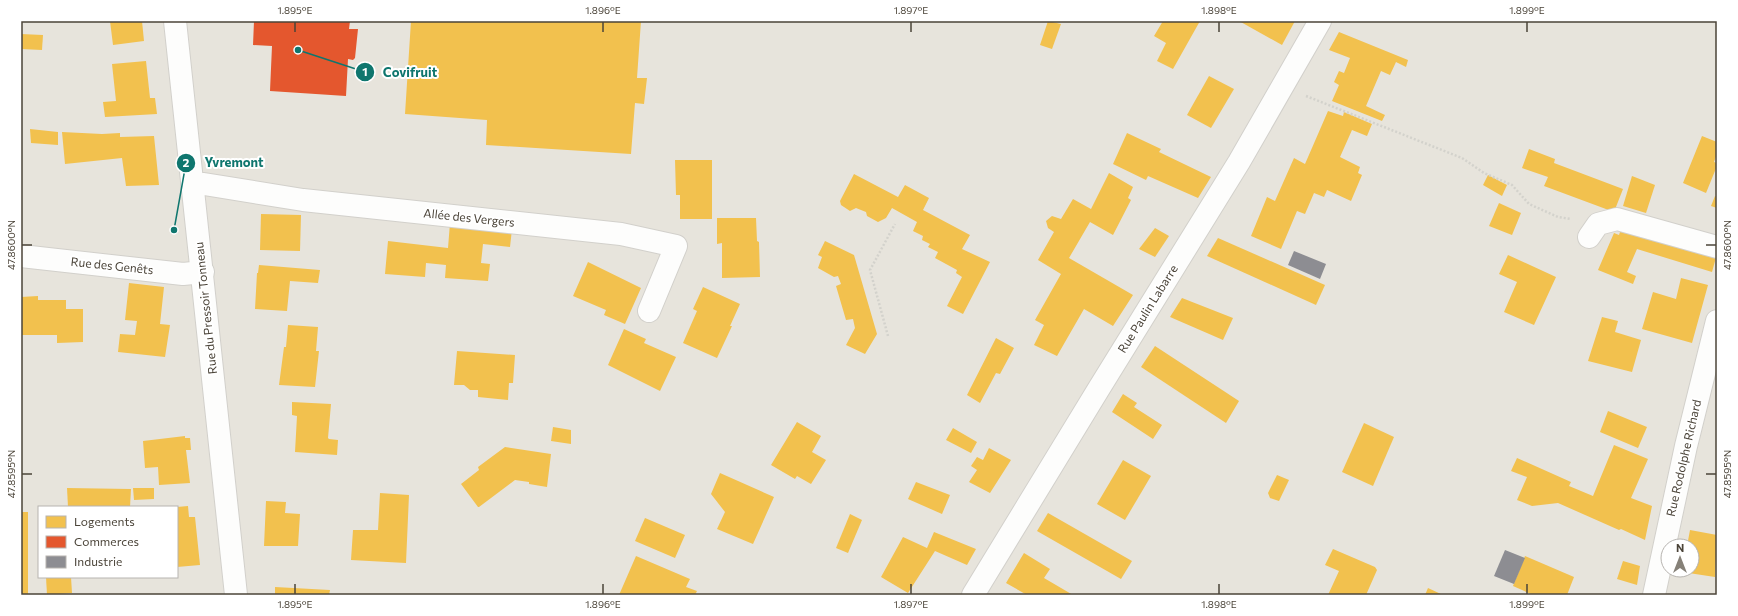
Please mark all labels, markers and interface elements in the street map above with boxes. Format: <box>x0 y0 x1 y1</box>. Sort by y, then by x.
text: 1.895°E <box>278 4 313 16</box>
text: 1.896°E <box>585 4 621 16</box>
text: 1.897°E <box>894 4 928 16</box>
text: 1.898°E <box>1201 4 1237 16</box>
text: 1.899°E <box>1509 4 1545 16</box>
callout: Covifruit <box>355 60 445 85</box>
text: 1 <box>362 64 368 78</box>
text: Covifruit <box>383 64 438 80</box>
callout: Yvremont <box>176 150 272 175</box>
text: Yvremont <box>204 154 264 170</box>
text: 2 <box>183 155 190 169</box>
street label: Allée des Vergers <box>423 205 515 229</box>
text: 47.8600°N <box>5 220 17 270</box>
text: 47.8600°N <box>1721 220 1733 270</box>
street label: Rue du Pressoir Tonneau <box>191 241 219 375</box>
street label: Rue des Genêts <box>70 254 154 276</box>
street label: Rue Paulin Labarre <box>1114 262 1180 355</box>
street label: Rue Rodolphe Richard <box>1663 398 1703 518</box>
text: 47.8595°N <box>5 450 17 498</box>
text: 47.8595°N <box>1721 450 1733 498</box>
legend <box>38 506 178 578</box>
text: Logements <box>74 514 135 528</box>
text: Commerces <box>74 534 139 548</box>
north arrow <box>1660 538 1700 578</box>
text: N <box>1676 541 1684 554</box>
text: Industrie <box>74 554 122 568</box>
text: 1.895°E <box>278 598 313 610</box>
text: 1.896°E <box>585 598 621 610</box>
text: 1.897°E <box>894 598 928 610</box>
text: 1.898°E <box>1201 598 1237 610</box>
text: 1.899°E <box>1509 598 1545 610</box>

